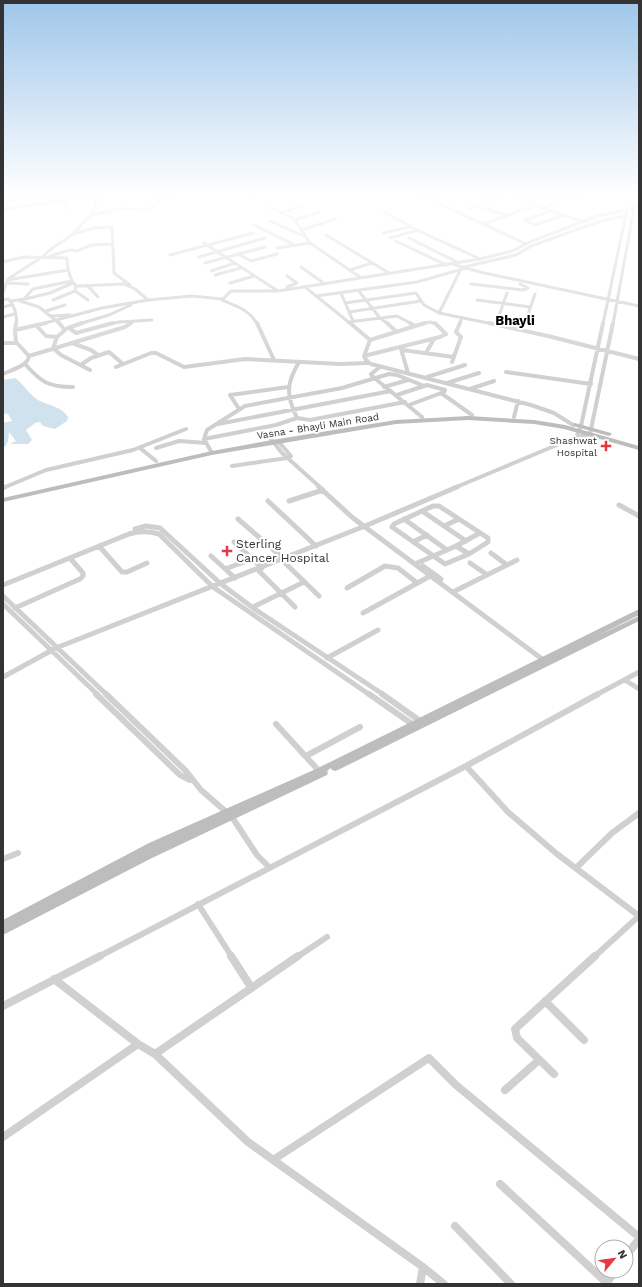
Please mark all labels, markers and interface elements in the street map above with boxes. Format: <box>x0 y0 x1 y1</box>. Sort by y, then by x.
district label: Bhayli <box>495 313 535 328</box>
street label: Vasna - Bhayli Main Road <box>256 411 380 441</box>
place label: Shashwat Hospital <box>549 435 598 458</box>
marker: Shashwat Hospital <box>600 440 612 452</box>
place label: Sterling Cancer Hospital <box>236 537 330 565</box>
marker: Sterling Cancer Hospital <box>221 545 233 557</box>
north arrow <box>594 1239 634 1279</box>
text: N <box>615 1248 630 1261</box>

